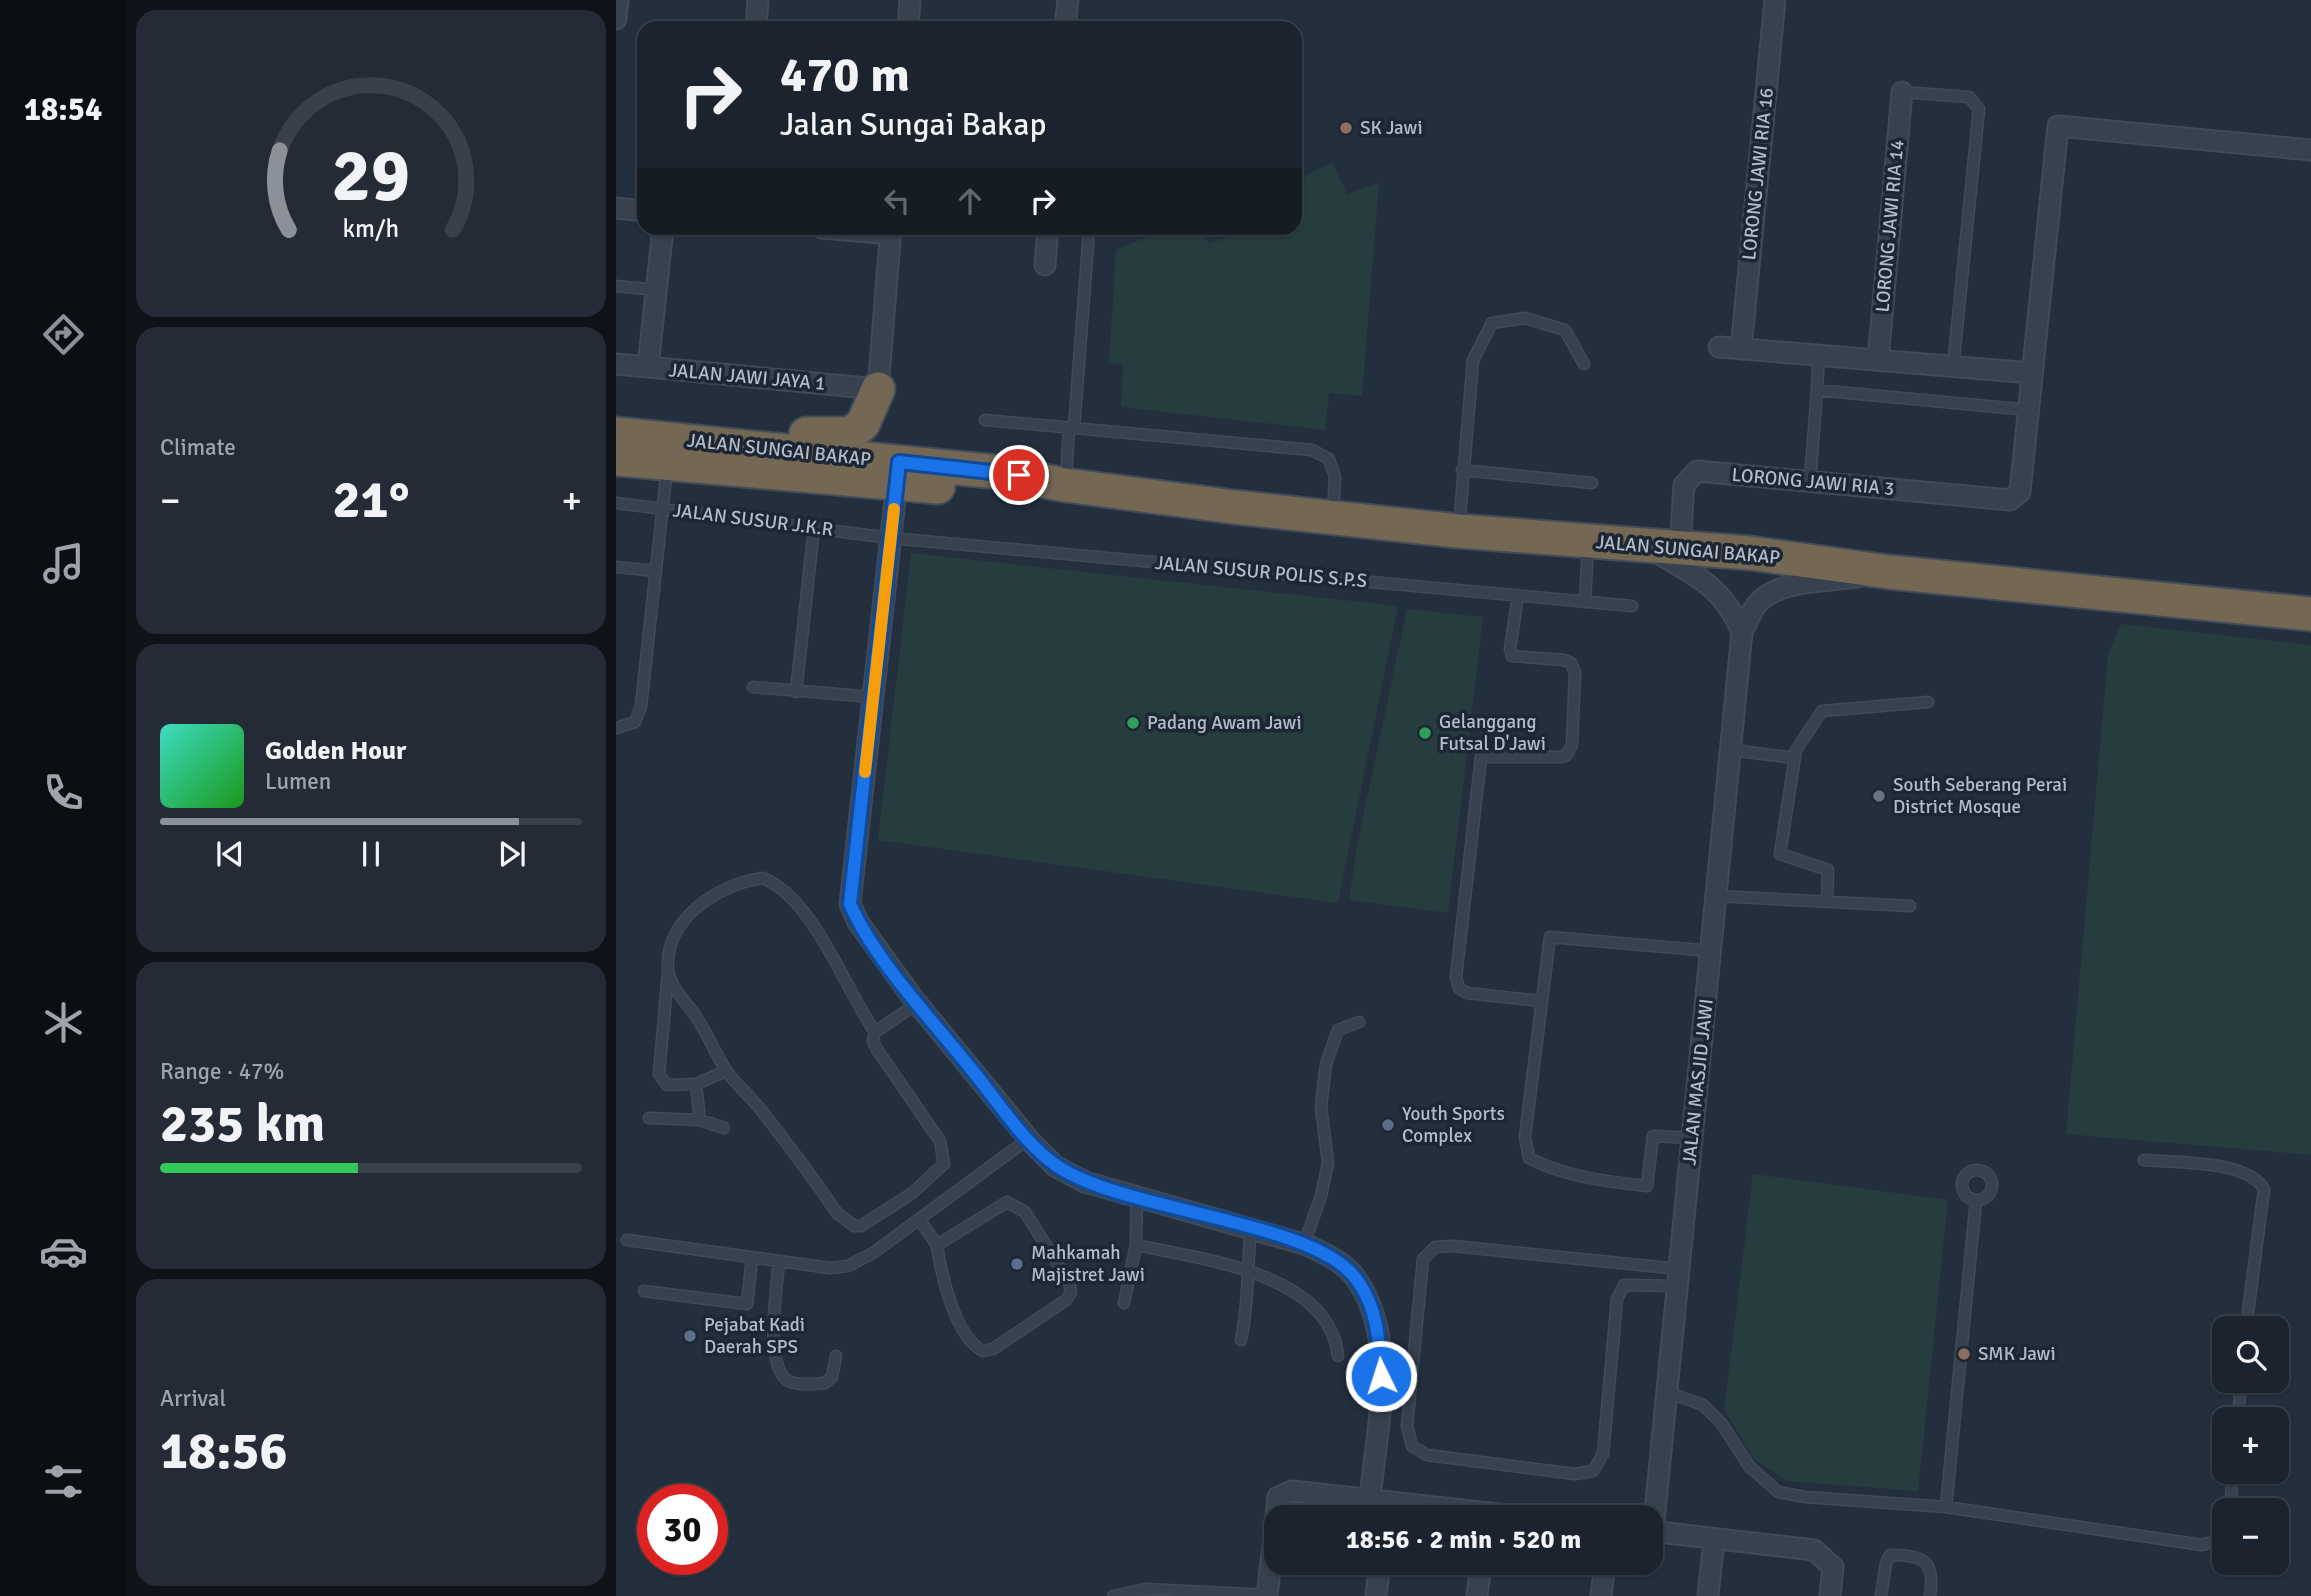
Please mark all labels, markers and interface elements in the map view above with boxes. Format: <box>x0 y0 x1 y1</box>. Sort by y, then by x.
text: 470 m <box>780 45 910 105</box>
icon: right <box>665 49 756 140</box>
street label: LORONG JAWI RIA 16 <box>1737 87 1779 261</box>
text: 18:54 <box>24 90 102 129</box>
text: Jalan Sungai Bakap <box>780 105 1046 144</box>
place label: SK Jawi <box>1360 116 1423 140</box>
marker: SK Jawi <box>1338 120 1354 136</box>
text: 29 <box>332 132 410 221</box>
street label: LORONG JAWI RIA 14 <box>1870 139 1910 313</box>
icon: left <box>878 182 916 220</box>
icon: ahead <box>951 182 989 220</box>
icon: right <box>1024 182 1062 220</box>
text: km/h <box>343 212 399 243</box>
icon: directions <box>39 310 88 359</box>
street label: JALAN JAWI JAYA 1 <box>668 358 826 396</box>
street label: JALAN SUNGAI BAKAP <box>686 428 872 472</box>
text: Climate <box>160 433 236 462</box>
pin <box>989 445 1049 505</box>
icon: arrive <box>1000 456 1038 494</box>
street label: LORONG JAWI RIA 3 <box>1731 463 1895 501</box>
text: 21° <box>333 468 409 532</box>
text: − <box>160 477 181 524</box>
text: + <box>561 477 582 524</box>
street label: JALAN SUSUR J.K.R <box>672 498 834 542</box>
street label: JALAN SUNGAI BAKAP <box>1595 530 1781 570</box>
icon: music <box>39 539 88 588</box>
street label: JALAN SUSUR POLIS S.P.S <box>1154 551 1368 593</box>
place label: Gelanggang Futsal D'Jawi <box>1439 710 1546 756</box>
place label: Padang Awam Jawi <box>1147 711 1302 735</box>
marker: Padang Awam Jawi <box>1125 715 1141 731</box>
marker: Gelanggang Futsal D'Jawi <box>1417 725 1433 741</box>
text: Golden Hour <box>265 735 406 767</box>
text: Lumen <box>265 767 331 796</box>
icon: phone <box>39 768 88 817</box>
place label: South Seberang Perai District Mosque <box>1893 773 2067 819</box>
marker: South Seberang Perai District Mosque <box>1871 788 1887 804</box>
icon: previous <box>211 835 249 873</box>
icon: pause <box>352 835 390 873</box>
icon: next <box>493 835 531 873</box>
icon: climate <box>39 998 88 1047</box>
street label: JALAN MASJID JAWI <box>1677 998 1719 1166</box>
text: Range · 47% <box>160 1057 284 1086</box>
text: 235 km <box>160 1092 325 1156</box>
place label: Youth Sports Complex <box>1402 1102 1505 1148</box>
marker: Youth Sports Complex <box>1380 1117 1396 1133</box>
icon: car <box>39 1227 88 1276</box>
place label: Mahkamah Majistret Jawi <box>1031 1241 1145 1287</box>
marker: Mahkamah Majistret Jawi <box>1009 1256 1025 1272</box>
place label: Pejabat Kadi Daerah SPS <box>704 1313 805 1359</box>
map controls <box>2212 1316 2289 1575</box>
button: search <box>2212 1316 2289 1393</box>
marker: Pejabat Kadi Daerah SPS <box>682 1328 698 1344</box>
position arrow <box>1344 1339 1418 1413</box>
place label: SMK Jawi <box>1978 1342 2056 1366</box>
marker: SMK Jawi <box>1956 1346 1972 1362</box>
text: Arrival <box>160 1384 226 1413</box>
button: + <box>2212 1407 2289 1484</box>
text: 18:56 <box>160 1419 288 1483</box>
icon: filters <box>39 1457 88 1506</box>
speed limit sign: 30 <box>637 1484 728 1575</box>
button: − <box>2212 1498 2289 1575</box>
text: 18:56 · 2 min · 520 m <box>1346 1524 1581 1556</box>

